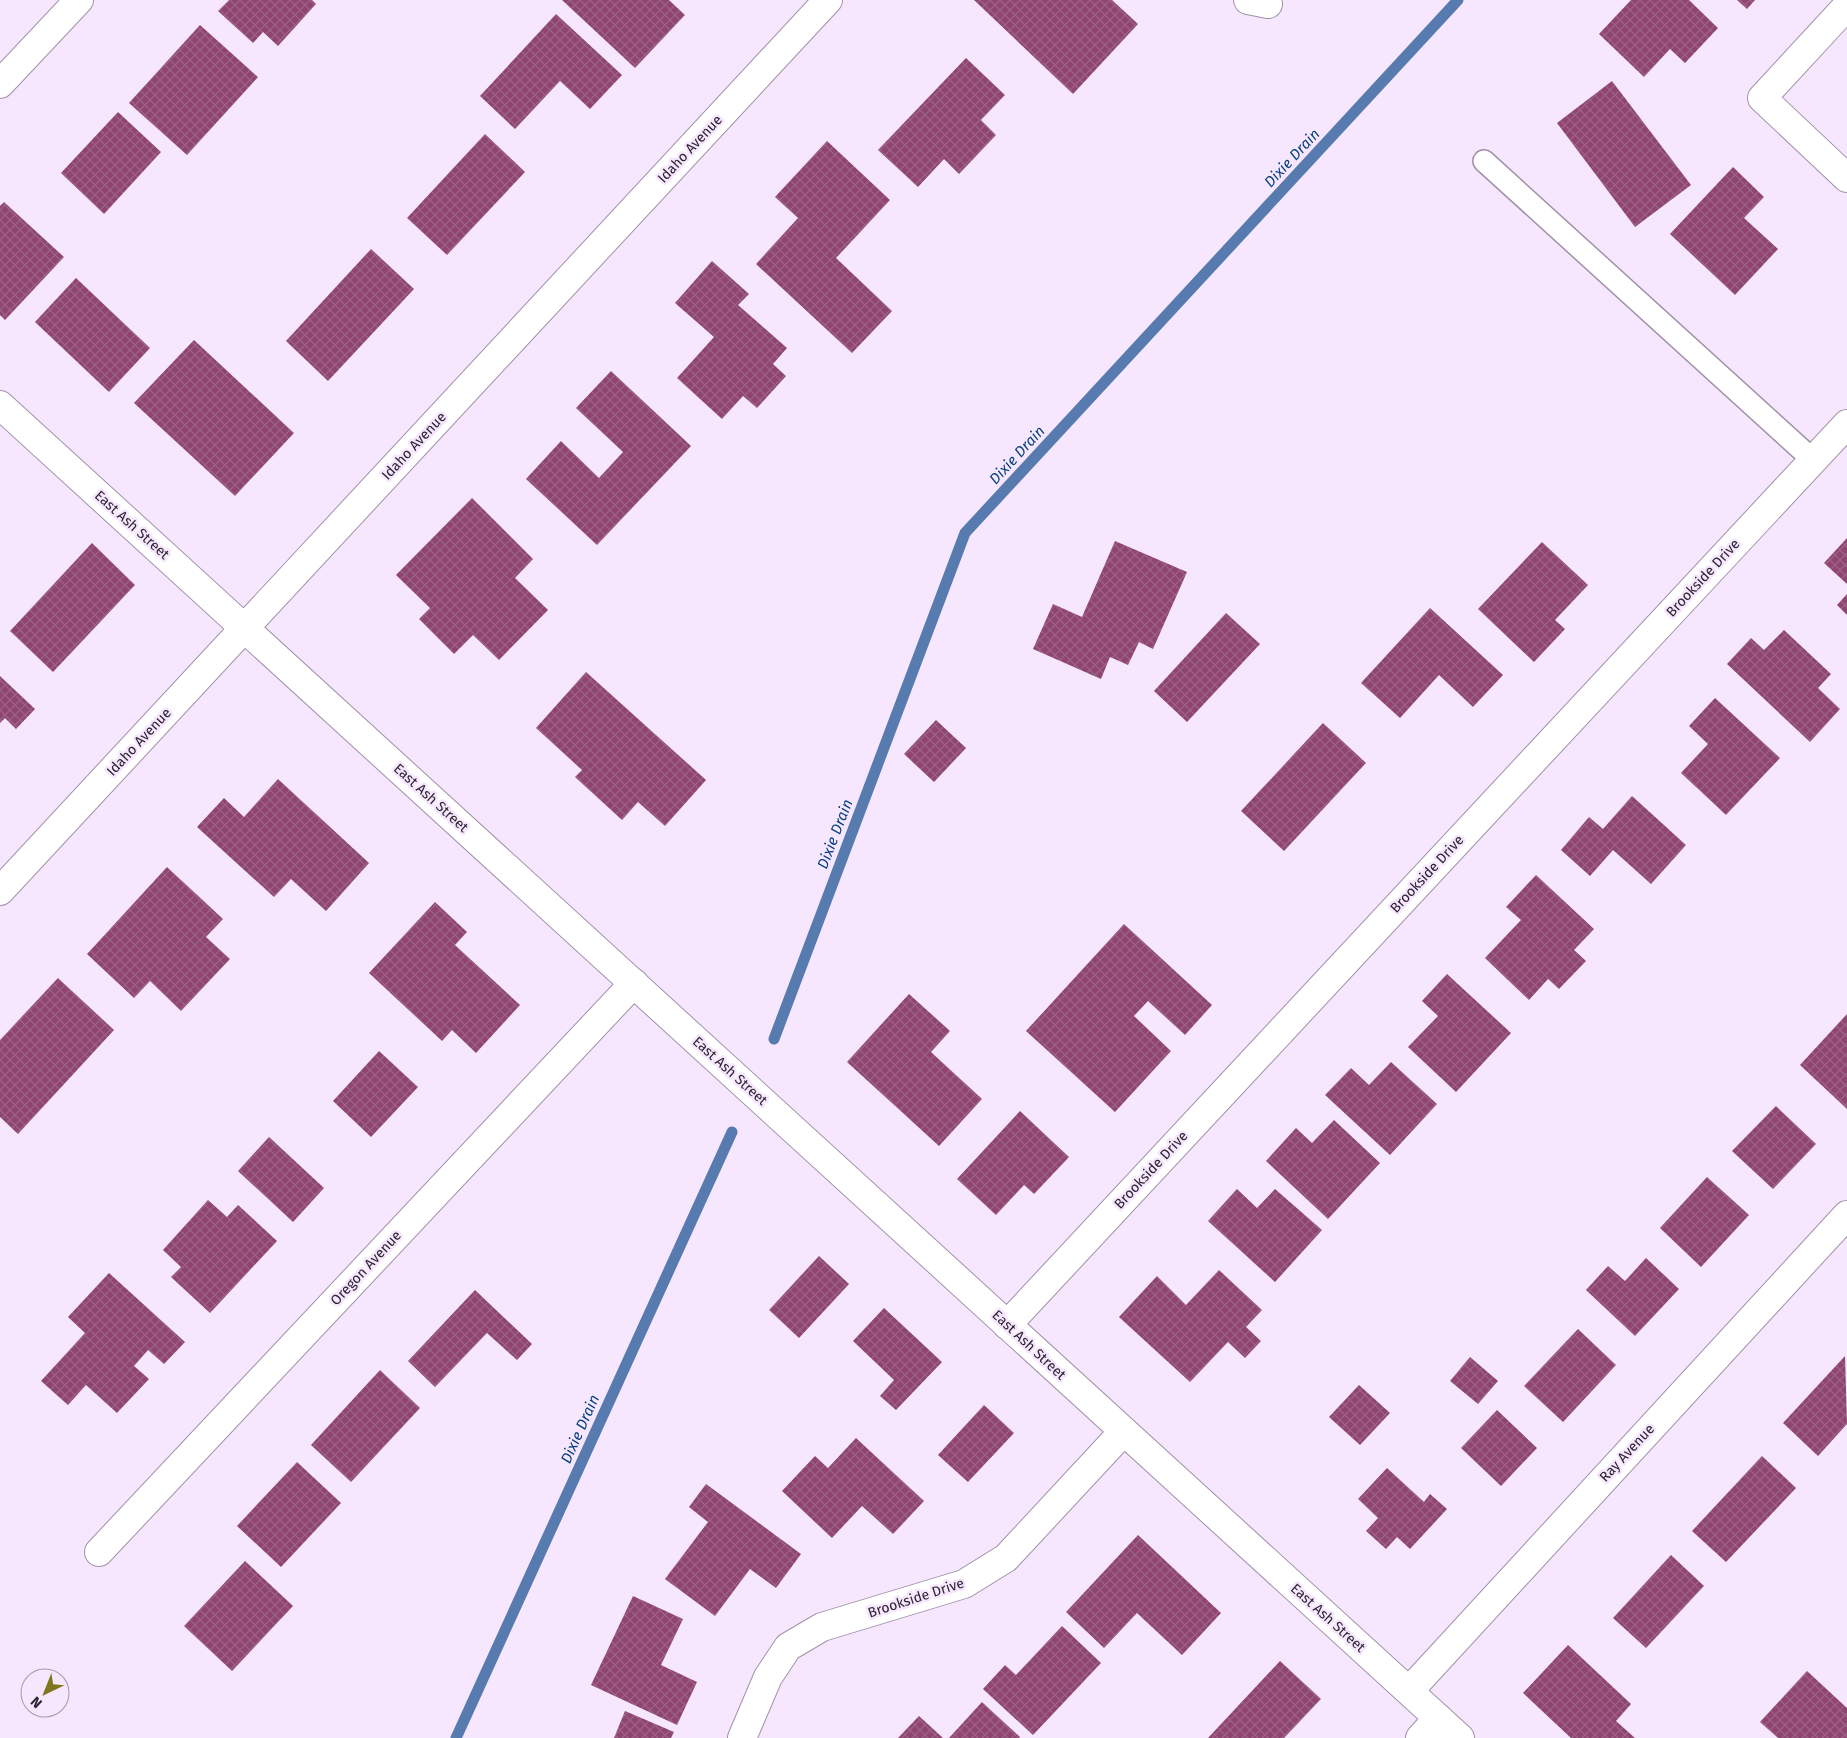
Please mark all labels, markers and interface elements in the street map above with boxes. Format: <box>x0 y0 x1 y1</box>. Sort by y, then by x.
street label: Idaho Avenue <box>654 112 726 186</box>
water label: Dixie Drain <box>1260 125 1324 191</box>
street label: Idaho Avenue <box>378 409 450 483</box>
water label: Dixie Drain <box>985 422 1049 488</box>
street label: East Ash Street <box>91 487 174 564</box>
street label: Brookside Drive <box>1663 536 1743 620</box>
street label: Idaho Avenue <box>103 705 175 779</box>
street label: East Ash Street <box>390 760 473 837</box>
water label: Dixie Drain <box>814 797 856 871</box>
street label: Brookside Drive <box>1387 832 1467 916</box>
street label: East Ash Street <box>689 1033 772 1110</box>
street label: Brookside Drive <box>1111 1128 1191 1212</box>
street label: Oregon Avenue <box>327 1227 405 1309</box>
street label: East Ash Street <box>989 1307 1070 1384</box>
water label: Dixie Drain <box>557 1392 603 1466</box>
street label: Ray Avenue <box>1596 1421 1658 1485</box>
street label: Brookside Drive <box>866 1574 966 1622</box>
street label: East Ash Street <box>1287 1580 1370 1657</box>
north arrow <box>20 1668 70 1718</box>
text: N <box>27 1693 46 1712</box>

